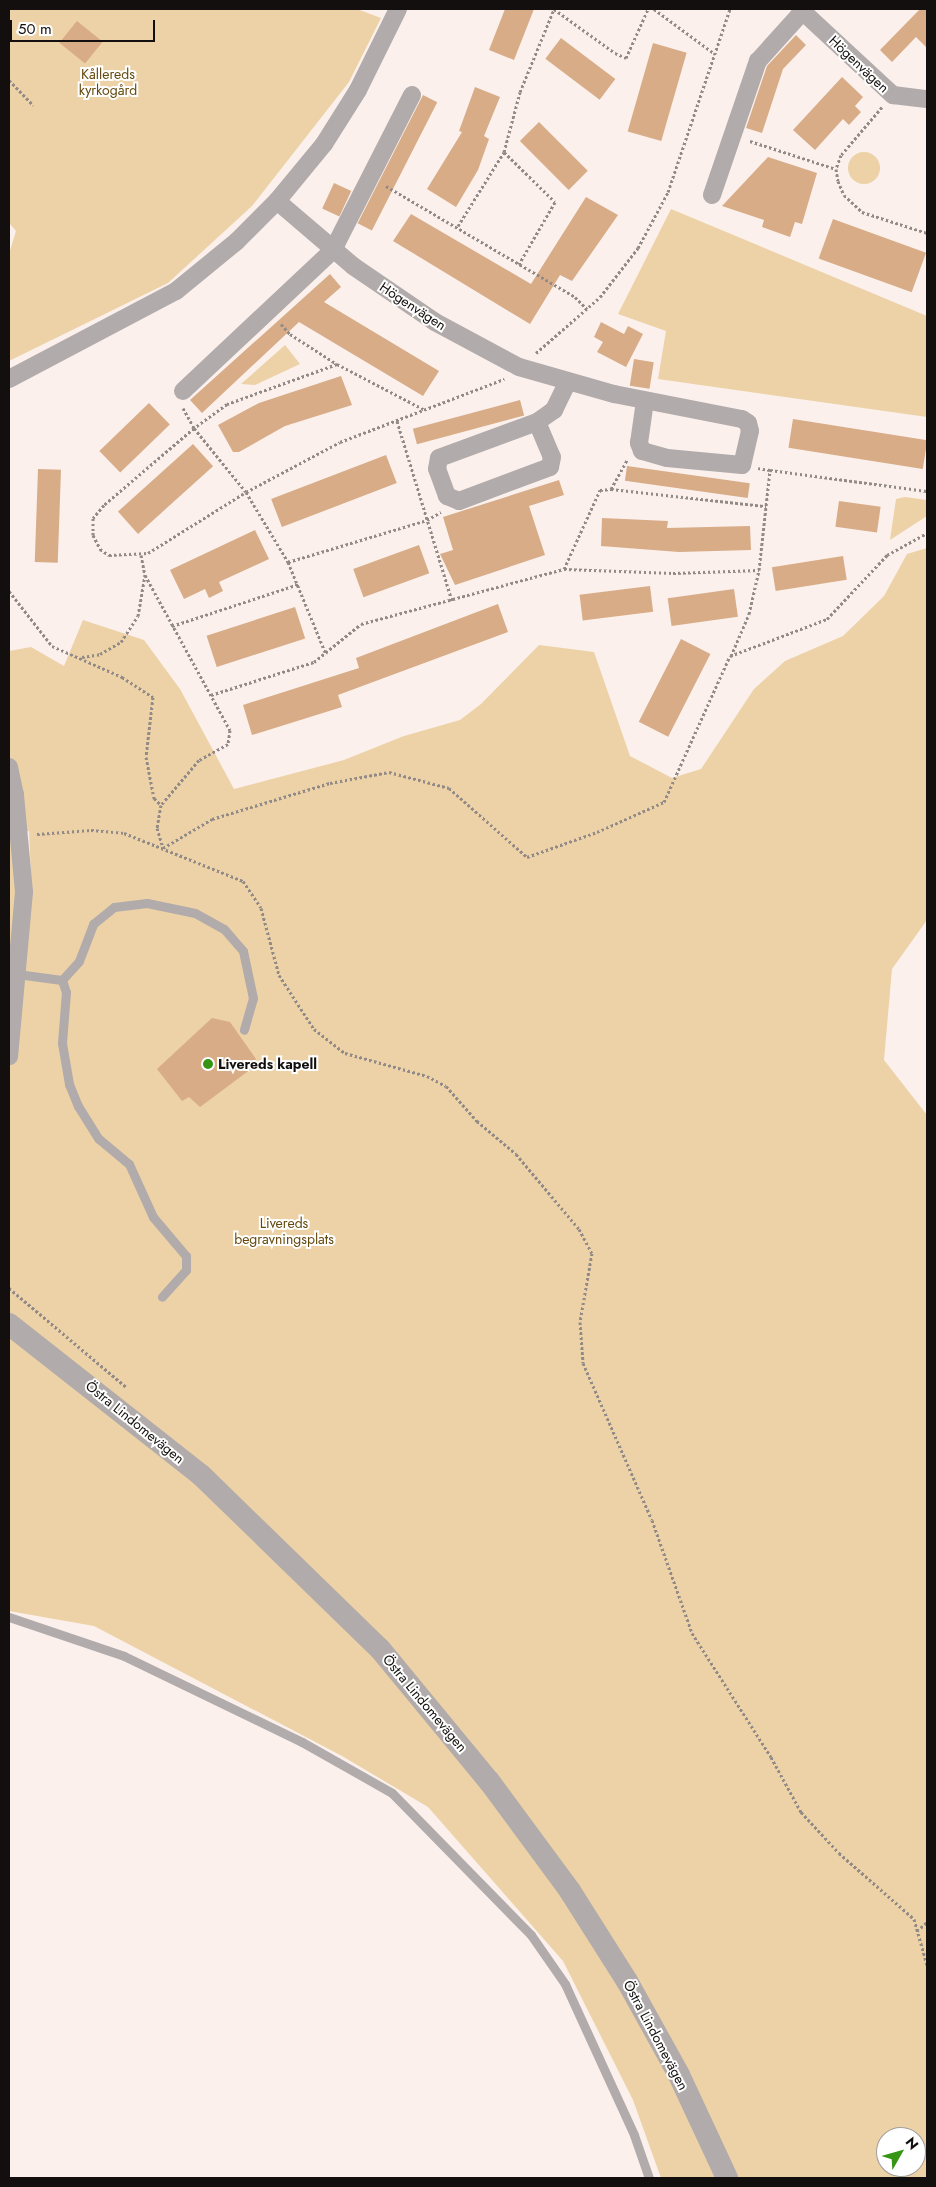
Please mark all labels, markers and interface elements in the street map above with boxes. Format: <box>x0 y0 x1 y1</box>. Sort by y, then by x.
scale bar <box>12 10 158 42</box>
text: 50 m <box>18 18 52 40</box>
street label: Högenvägen <box>826 32 892 96</box>
park label: Kållereds kyrkogård <box>79 66 137 98</box>
street label: Högenvägen <box>377 278 449 334</box>
place label: Livereds kapell <box>218 1056 317 1072</box>
marker: Livereds kapell <box>202 1058 214 1070</box>
park label: Livereds begravningsplats <box>234 1215 334 1248</box>
street label: Östra Lindomevägen <box>82 1377 188 1467</box>
street label: Östra Lindomevägen <box>379 1651 471 1755</box>
street label: Östra Lindomevägen <box>620 1977 692 2093</box>
north arrow <box>876 2127 926 2177</box>
text: N <box>901 2133 923 2154</box>

